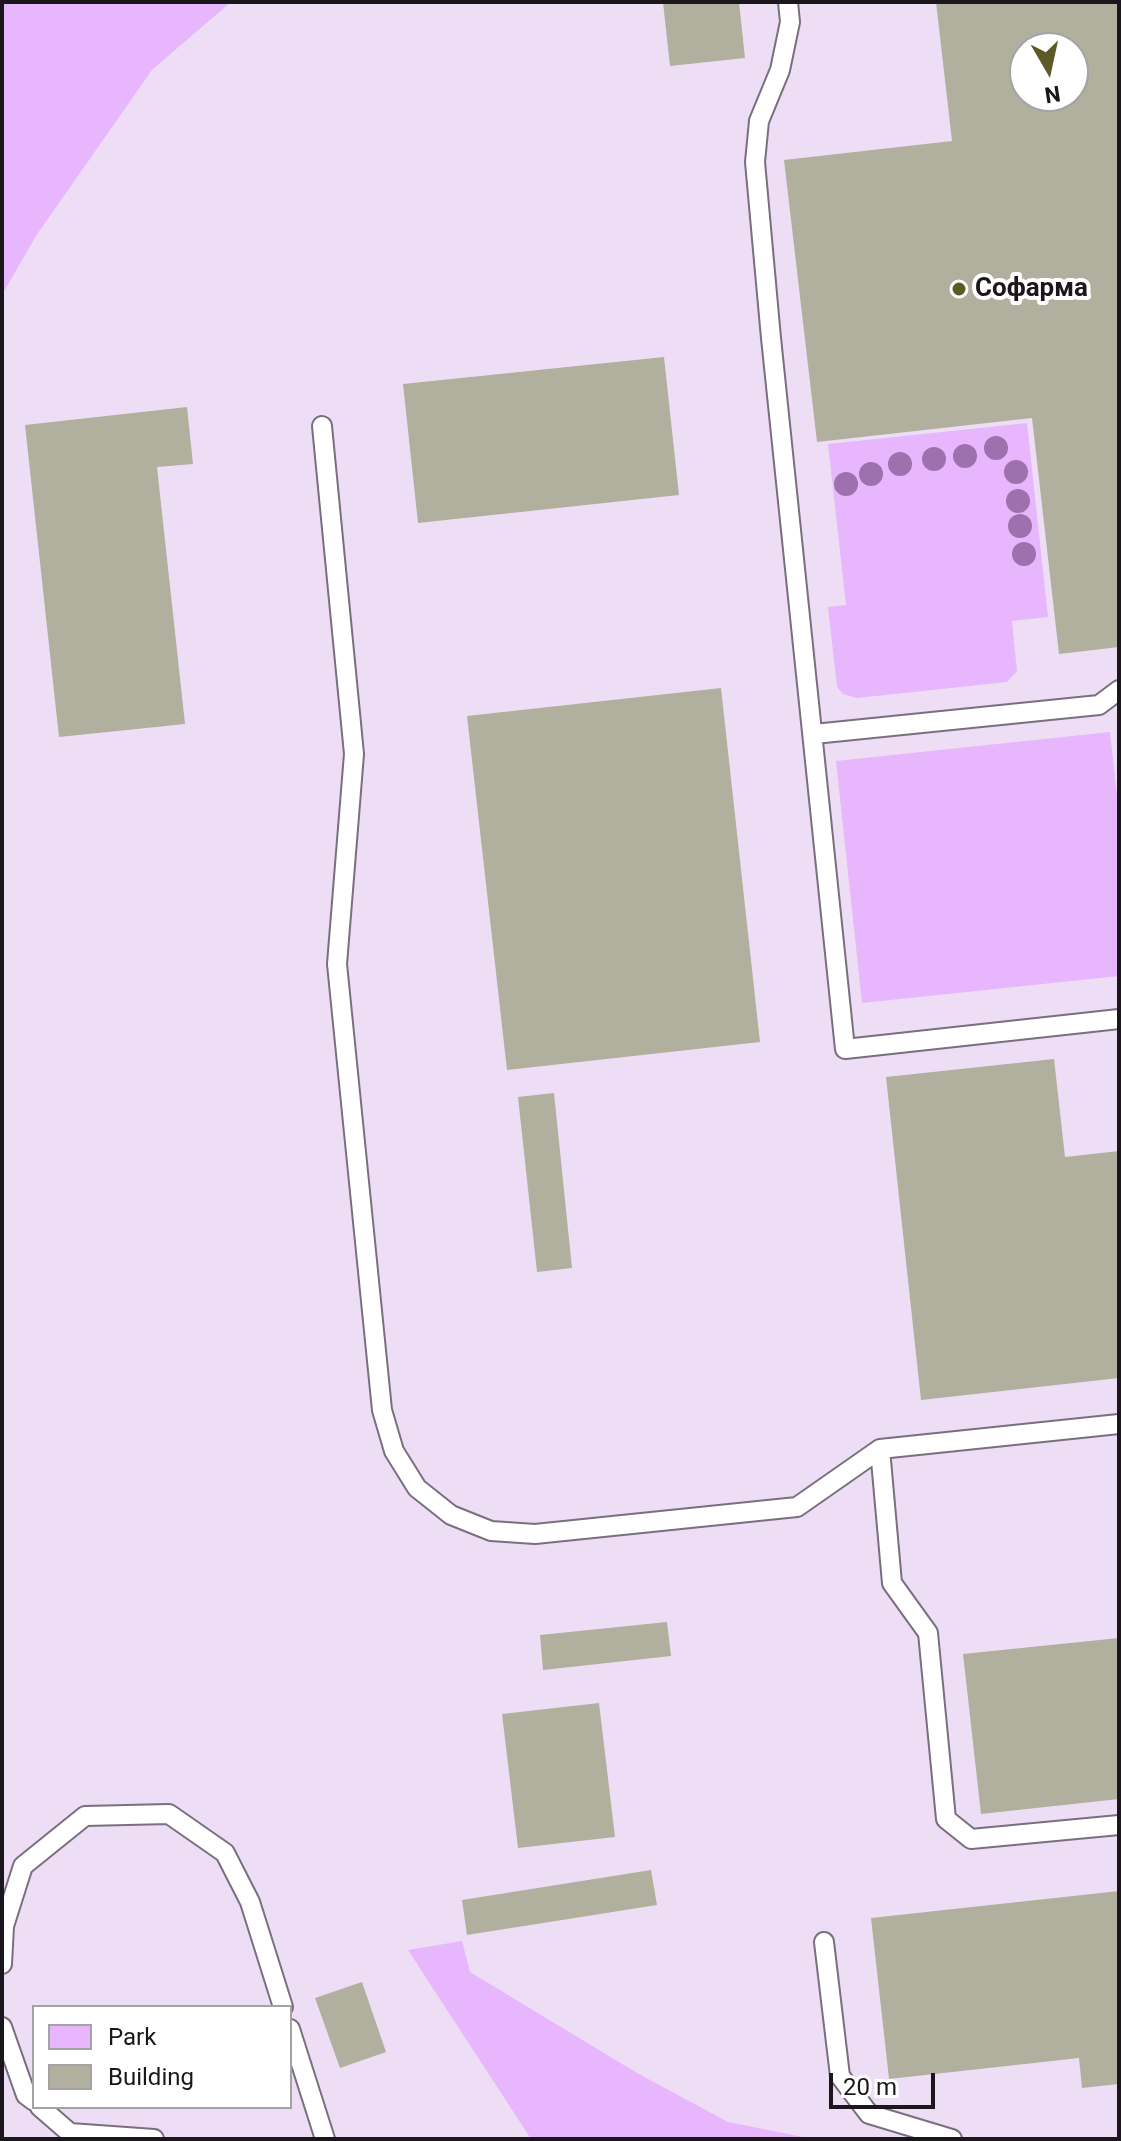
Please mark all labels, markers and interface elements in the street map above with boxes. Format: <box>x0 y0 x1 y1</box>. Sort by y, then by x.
north arrow <box>1009 32 1089 112</box>
text: N <box>1043 81 1062 108</box>
place label: Софарма <box>975 273 1088 305</box>
marker: Софарма <box>950 280 968 298</box>
legend <box>32 2005 292 2109</box>
text: Park <box>108 2023 156 2051</box>
scale bar <box>833 2057 939 2107</box>
text: Building <box>108 2063 194 2091</box>
text: 20 m <box>843 2073 897 2101</box>

